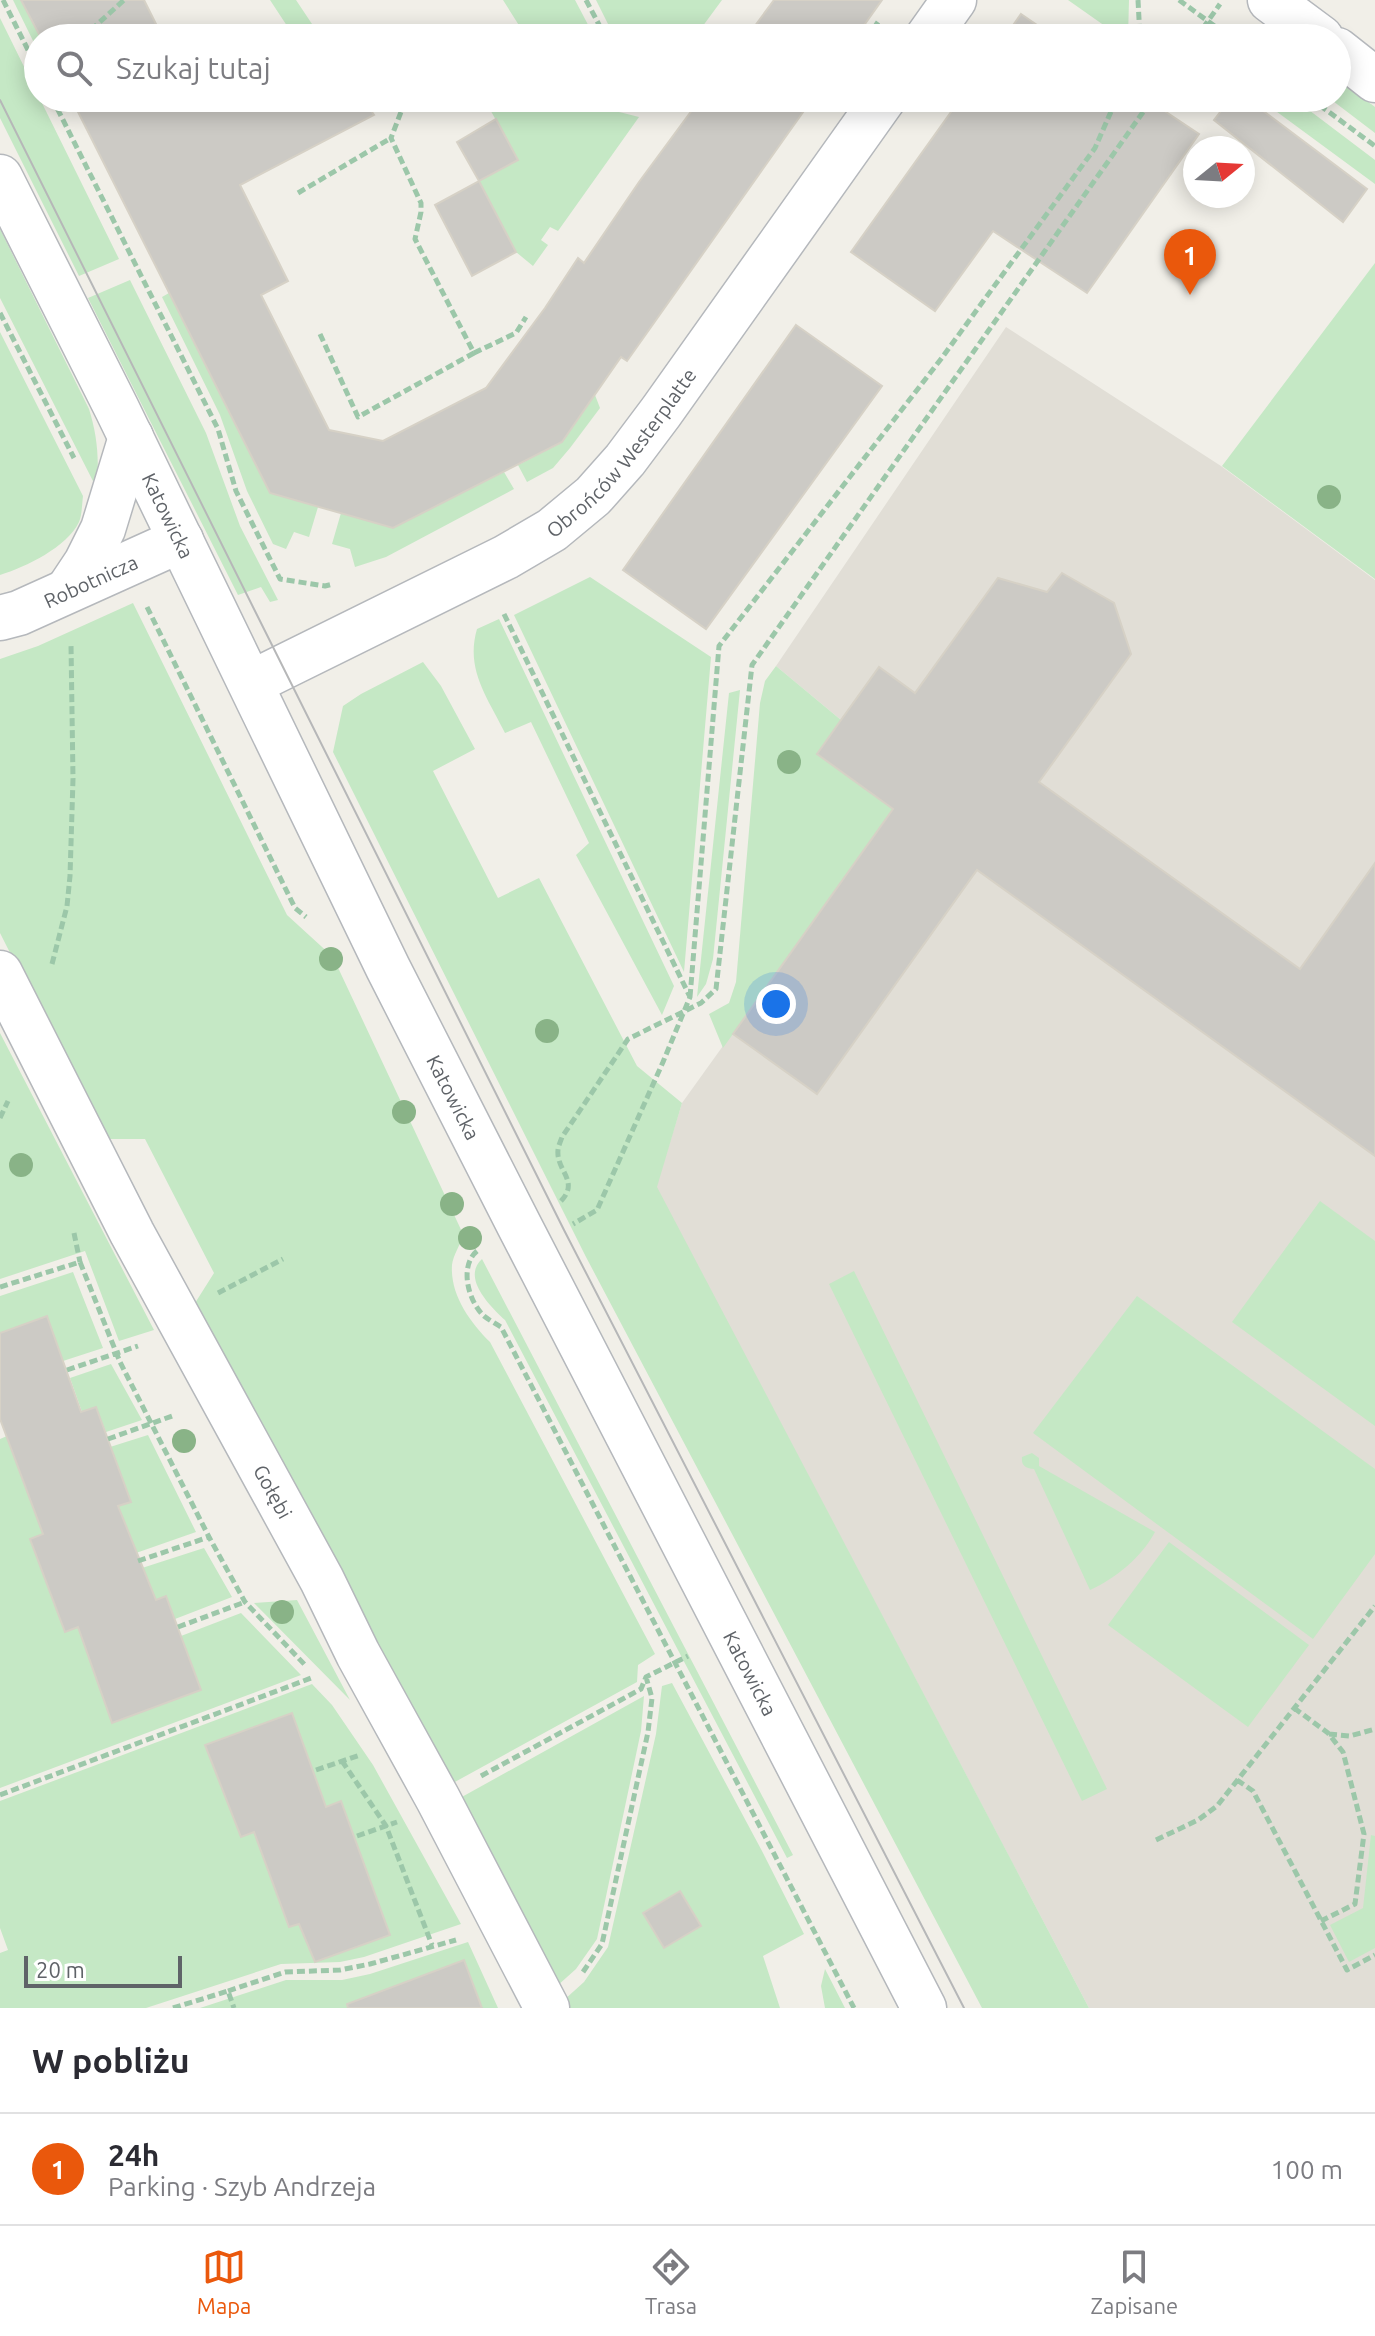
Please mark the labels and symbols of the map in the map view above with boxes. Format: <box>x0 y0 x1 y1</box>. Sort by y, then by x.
north arrow <box>1183 136 1255 208</box>
pin: 1 <box>1164 229 1216 295</box>
street label: Obrońców Westerplatte <box>541 363 700 542</box>
street label: Katowicka <box>138 469 199 562</box>
street label: Robotnicza <box>40 550 141 612</box>
your location <box>756 984 796 1024</box>
street label: Katowicka <box>423 1051 485 1143</box>
street label: Gołębi <box>249 1460 297 1522</box>
street label: Katowicka <box>719 1627 782 1719</box>
scale bar <box>24 1952 182 1988</box>

